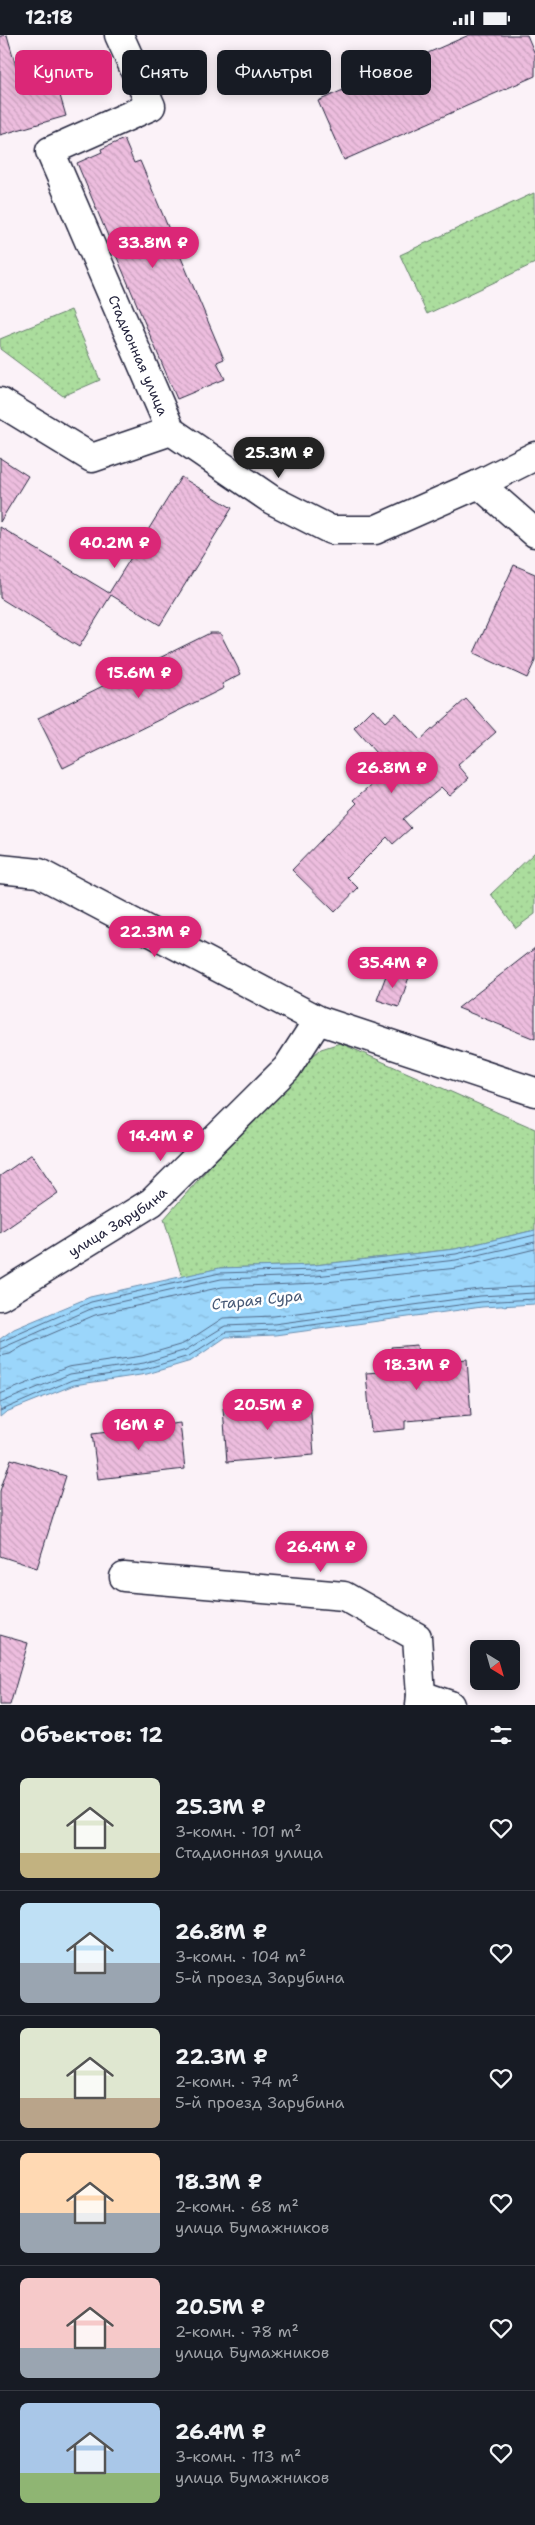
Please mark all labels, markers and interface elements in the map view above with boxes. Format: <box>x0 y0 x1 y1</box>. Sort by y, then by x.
text: 12:18 <box>25 5 73 30</box>
chip: Купить <box>15 50 112 95</box>
chip: Снять <box>122 50 207 95</box>
chip: Фильтры <box>217 50 331 95</box>
chip: Новое <box>341 50 431 95</box>
pin: 33.8M ₽ <box>107 227 199 269</box>
text: 33.8M ₽ <box>118 232 188 253</box>
street label: Стадионная улица <box>104 292 172 419</box>
pin: 25.3M ₽ <box>233 437 325 479</box>
text: 25.3M ₽ <box>244 442 314 463</box>
pin: 40.2M ₽ <box>69 527 161 569</box>
text: 40.2M ₽ <box>80 532 150 553</box>
pin: 15.6M ₽ <box>93 657 185 699</box>
text: 15.6M ₽ <box>106 662 172 683</box>
pin: 26.8M ₽ <box>346 751 438 794</box>
text: 26.8M ₽ <box>357 757 427 778</box>
pin: 22.3M ₽ <box>109 915 201 958</box>
text: 22.3M ₽ <box>120 921 190 942</box>
pin: 35.4M ₽ <box>347 947 439 989</box>
text: 35.4M ₽ <box>359 952 427 973</box>
pin: 14.4M ₽ <box>115 1119 207 1162</box>
text: 14.4M ₽ <box>128 1125 194 1146</box>
street label: улица Зарубина <box>65 1183 171 1261</box>
water label: Старая Сура <box>210 1285 304 1315</box>
pin: 18.3M ₽ <box>371 1349 463 1391</box>
text: 18.3M ₽ <box>384 1354 450 1375</box>
pin: 20.5M ₽ <box>222 1389 314 1431</box>
text: 20.5M ₽ <box>234 1394 302 1415</box>
pin: 16M ₽ <box>104 1409 174 1451</box>
text: 16M ₽ <box>113 1414 165 1435</box>
pin: 26.4M ₽ <box>275 1531 367 1573</box>
text: 26.4M ₽ <box>286 1536 356 1557</box>
north arrow <box>470 1640 520 1690</box>
map controls <box>470 1640 520 1690</box>
text: Объектов: 12 <box>20 1721 163 1749</box>
icon: filters <box>487 1721 515 1749</box>
text: 25.3M ₽ <box>175 1793 266 1821</box>
icon: home <box>60 1798 120 1858</box>
icon: heart <box>487 1814 515 1842</box>
text: 3-комн. · 101 m² <box>175 1821 302 1842</box>
text: Стадионная улица <box>175 1842 323 1863</box>
text: 26.8M ₽ <box>175 1918 267 1946</box>
icon: home <box>60 1923 120 1983</box>
icon: heart <box>487 1939 515 1967</box>
text: 3-комн. · 104 m² <box>175 1946 306 1967</box>
text: 5-й проезд Зарубина <box>175 1967 345 1988</box>
text: 22.3M ₽ <box>175 2043 268 2071</box>
icon: home <box>60 2048 120 2108</box>
icon: heart <box>487 2064 515 2092</box>
text: 2-комн. · 74 m² <box>175 2071 299 2092</box>
text: 5-й проезд Зарубина <box>175 2092 345 2113</box>
text: 18.3M ₽ <box>175 2168 262 2196</box>
icon: home <box>60 2173 120 2233</box>
icon: heart <box>487 2189 515 2217</box>
text: 2-комн. · 68 m² <box>175 2196 299 2217</box>
text: улица Бумажников <box>175 2217 329 2238</box>
text: 20.5M ₽ <box>175 2293 265 2321</box>
icon: home <box>60 2298 120 2358</box>
icon: heart <box>487 2314 515 2342</box>
text: 2-комн. · 78 m² <box>175 2321 299 2342</box>
text: улица Бумажников <box>175 2342 329 2363</box>
text: 26.4M ₽ <box>175 2418 267 2446</box>
icon: home <box>60 2423 120 2483</box>
icon: heart <box>487 2439 515 2467</box>
text: 3-комн. · 113 m² <box>175 2446 301 2467</box>
text: улица Бумажников <box>175 2467 329 2488</box>

